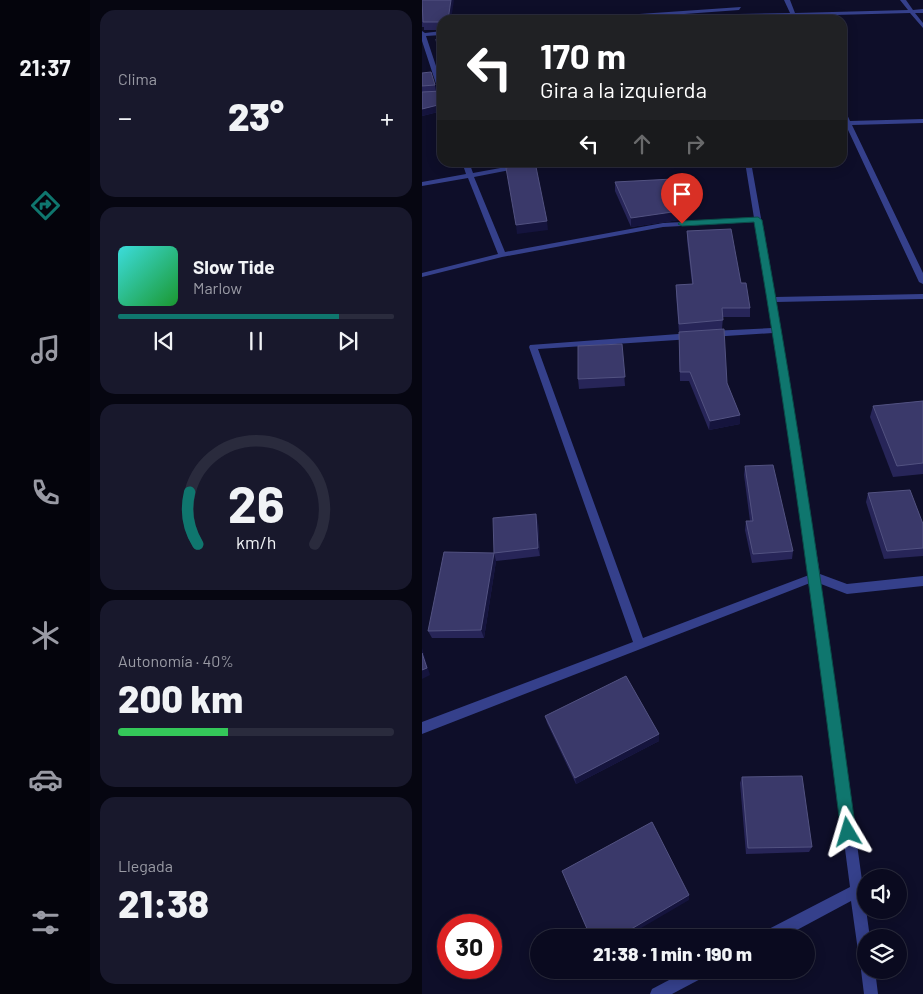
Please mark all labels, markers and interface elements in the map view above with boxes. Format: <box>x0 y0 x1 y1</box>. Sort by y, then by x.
text: 170 m <box>540 34 626 76</box>
icon: left <box>457 35 522 100</box>
text: 21:37 <box>20 54 70 80</box>
text: Clima <box>118 69 157 88</box>
text: Gira a la izquierda <box>540 76 707 102</box>
text: 23° <box>228 93 284 139</box>
text: − <box>118 100 132 134</box>
text: + <box>380 100 394 134</box>
icon: left <box>575 130 603 158</box>
icon: ahead <box>628 130 656 158</box>
icon: right <box>681 130 709 158</box>
pin <box>661 173 703 224</box>
icon: arrive <box>668 180 696 208</box>
icon: directions <box>28 188 63 223</box>
text: Slow Tide <box>193 255 275 278</box>
text: Marlow <box>193 278 242 297</box>
icon: previous <box>150 327 178 355</box>
icon: pause <box>242 327 270 355</box>
icon: next <box>334 327 362 355</box>
icon: music <box>28 332 63 367</box>
text: 26 <box>227 471 285 533</box>
icon: phone <box>28 475 63 510</box>
text: km/h <box>236 531 276 553</box>
icon: climate <box>28 618 63 653</box>
text: Autonomía · 40% <box>118 651 234 670</box>
text: 200 km <box>118 675 243 721</box>
icon: car <box>28 762 63 797</box>
position arrow <box>821 805 873 857</box>
text: Llegada <box>118 856 173 875</box>
map controls <box>857 869 907 979</box>
button: sound <box>857 869 907 919</box>
text: 21:38 <box>118 880 209 926</box>
icon: filters <box>28 905 63 940</box>
speed limit sign: 30 <box>437 914 502 979</box>
button: layers <box>857 929 907 979</box>
text: 21:38 · 1 min · 190 m <box>593 942 752 965</box>

